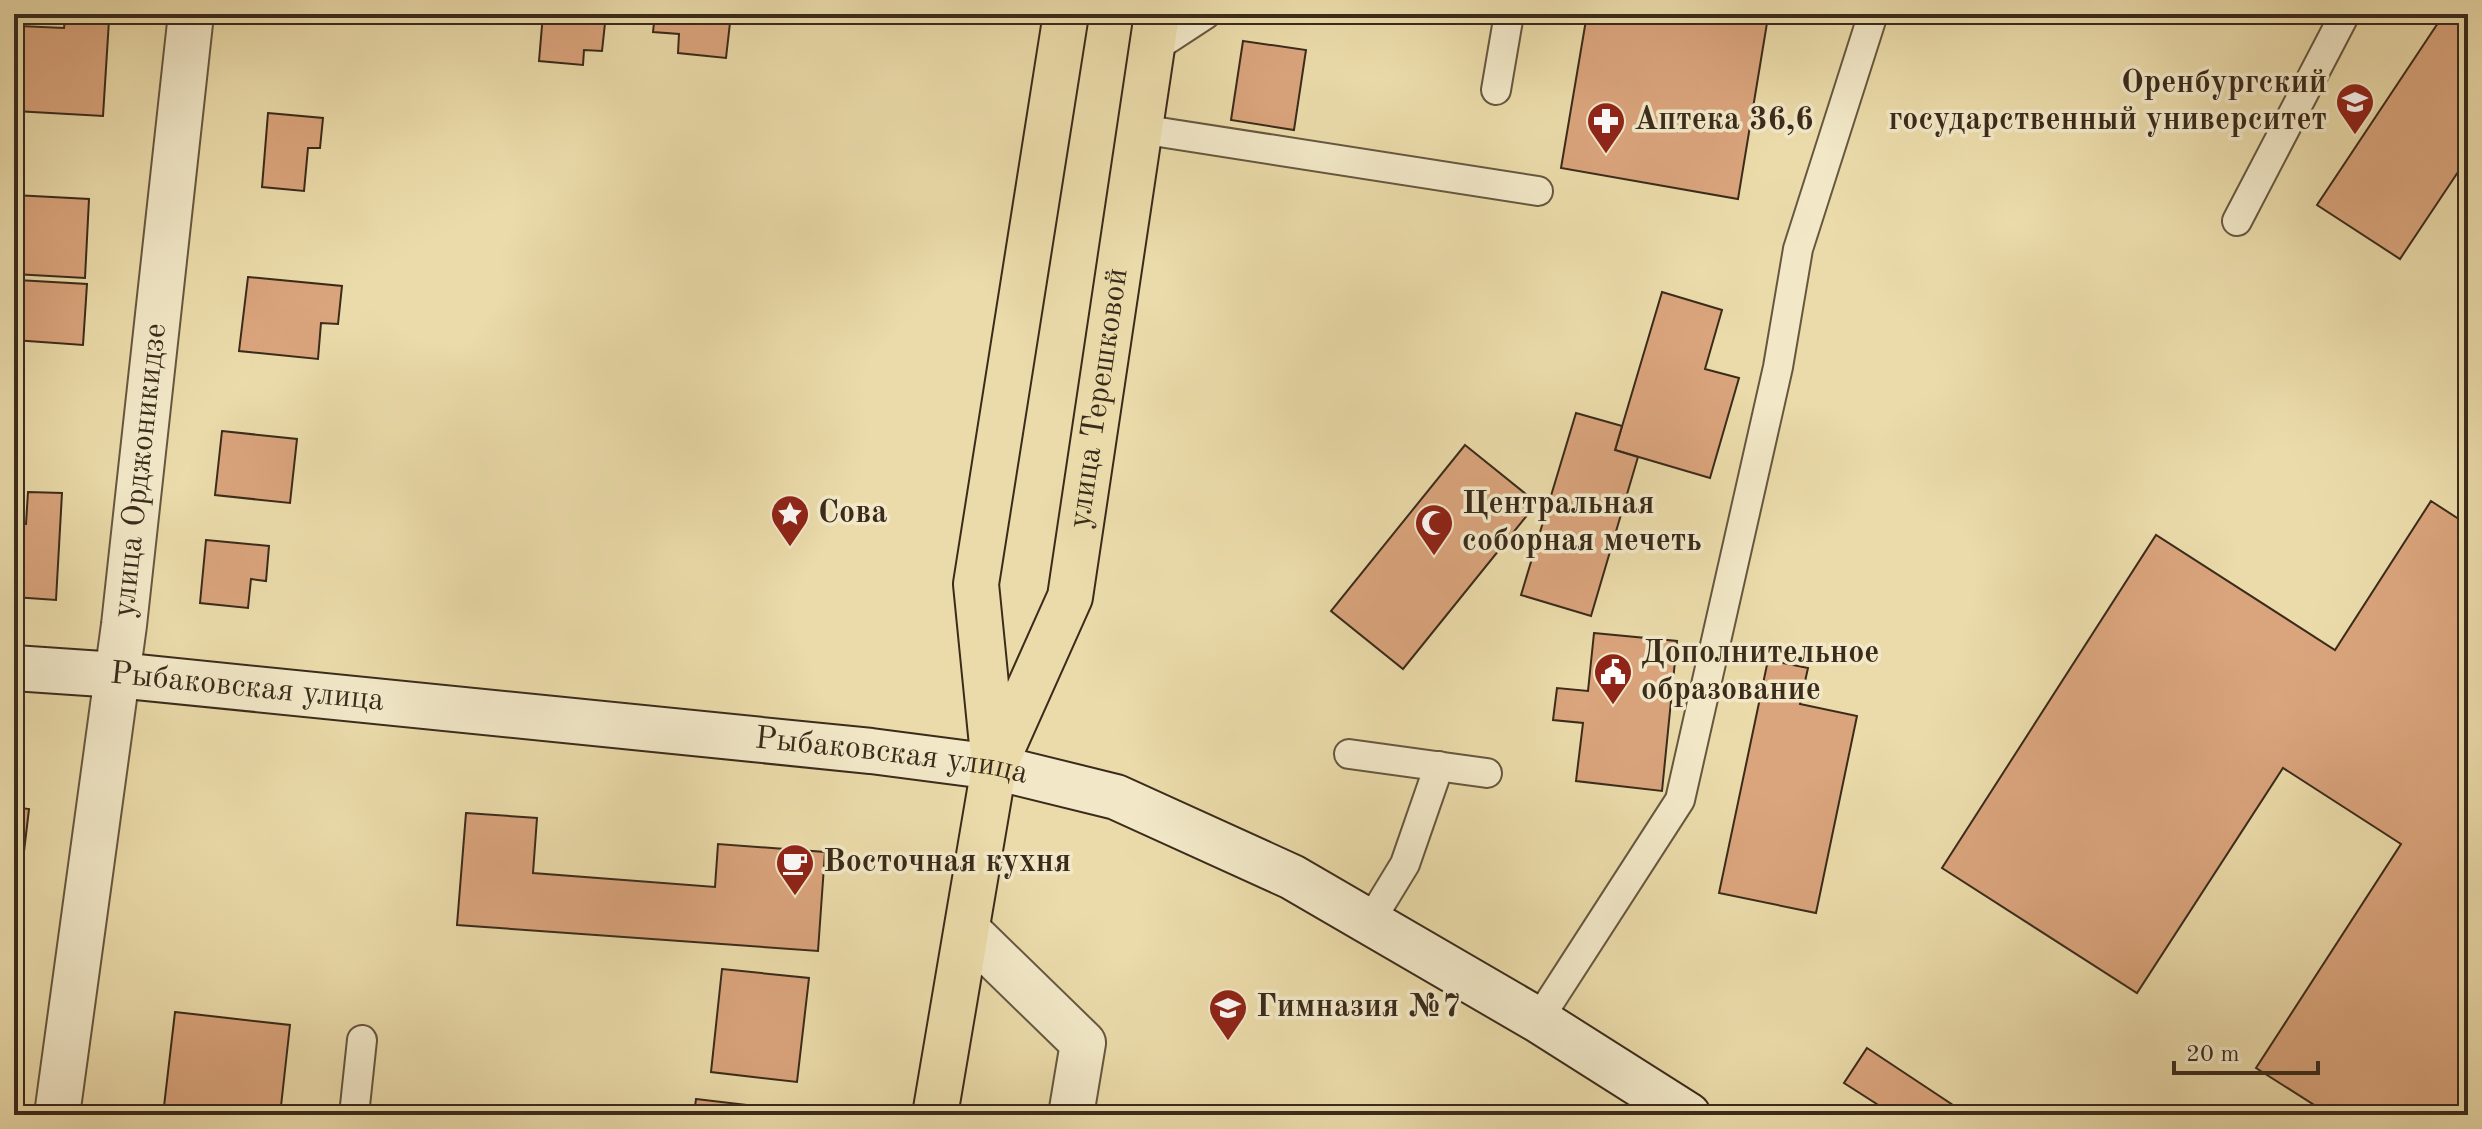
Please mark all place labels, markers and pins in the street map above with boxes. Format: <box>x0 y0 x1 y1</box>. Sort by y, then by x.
place label: Оренбургский государственный университет <box>1889 68 2327 137</box>
school or university icon: Оренбургский государственный университет <box>2334 81 2376 136</box>
pharmacy icon: Аптека 36,6 <box>1585 100 1627 155</box>
place label: Аптека 36,6 <box>1634 105 1814 137</box>
place label: Центральная соборная мечеть <box>1462 489 1702 558</box>
place icon: Сова <box>769 493 811 548</box>
place label: Сова <box>818 498 888 530</box>
mosque icon: Центральная соборная мечеть <box>1413 502 1455 557</box>
place label: Дополнительное образование <box>1641 638 1879 707</box>
public building icon: Дополнительное образование <box>1592 651 1634 706</box>
cafe icon: Восточная кухня <box>774 842 816 897</box>
place label: Восточная кухня <box>823 847 1071 879</box>
school or university icon: Гимназия №7 <box>1207 987 1249 1042</box>
place label: Гимназия №7 <box>1256 992 1461 1024</box>

